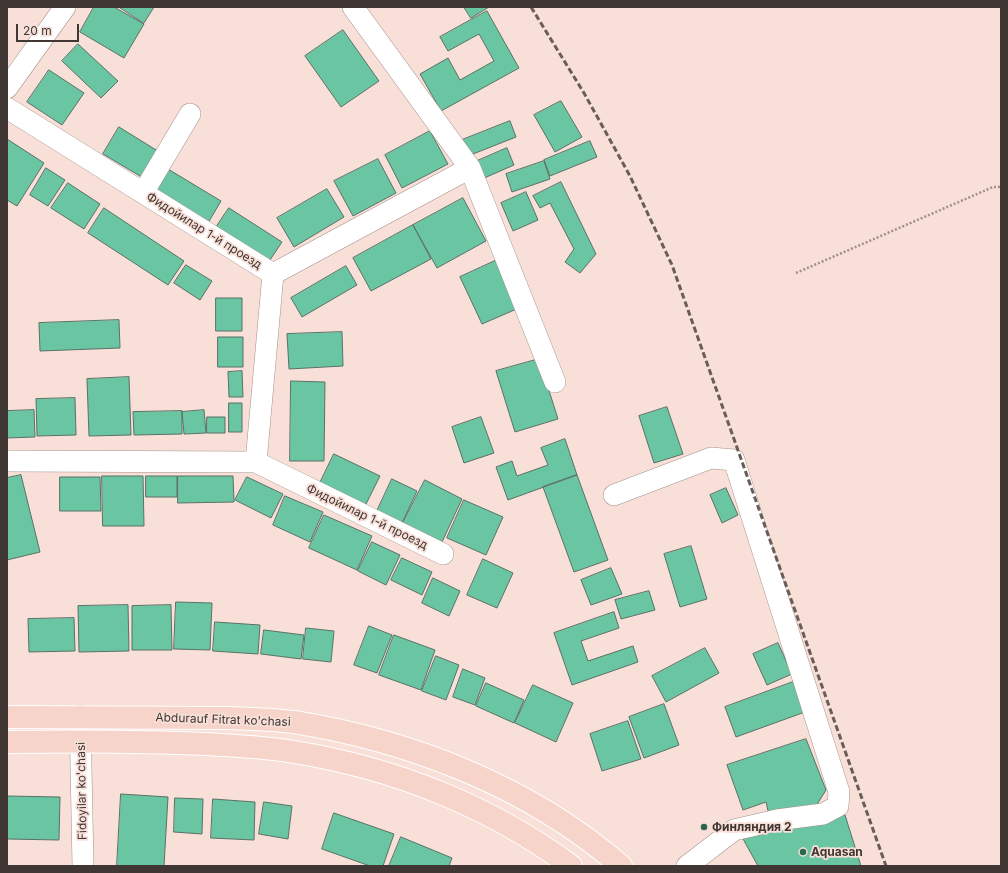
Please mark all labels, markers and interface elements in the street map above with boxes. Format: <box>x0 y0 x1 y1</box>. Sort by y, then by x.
scale bar <box>18 16 81 42</box>
text: 20 m <box>23 23 52 38</box>
street label: Фидойилар 1-й проезд <box>144 190 264 272</box>
street label: Фидойилар 1-й проезд <box>304 481 430 553</box>
street label: Abdurauf Fitrat ko'chasi <box>155 710 291 730</box>
street label: Fidoyilar ko'chasi <box>74 742 90 840</box>
place label: Финляндия 2 <box>712 820 791 834</box>
marker: Финляндия 2 <box>699 822 709 832</box>
place label: Aquasan <box>811 845 863 859</box>
marker: Aquasan <box>798 847 808 857</box>

